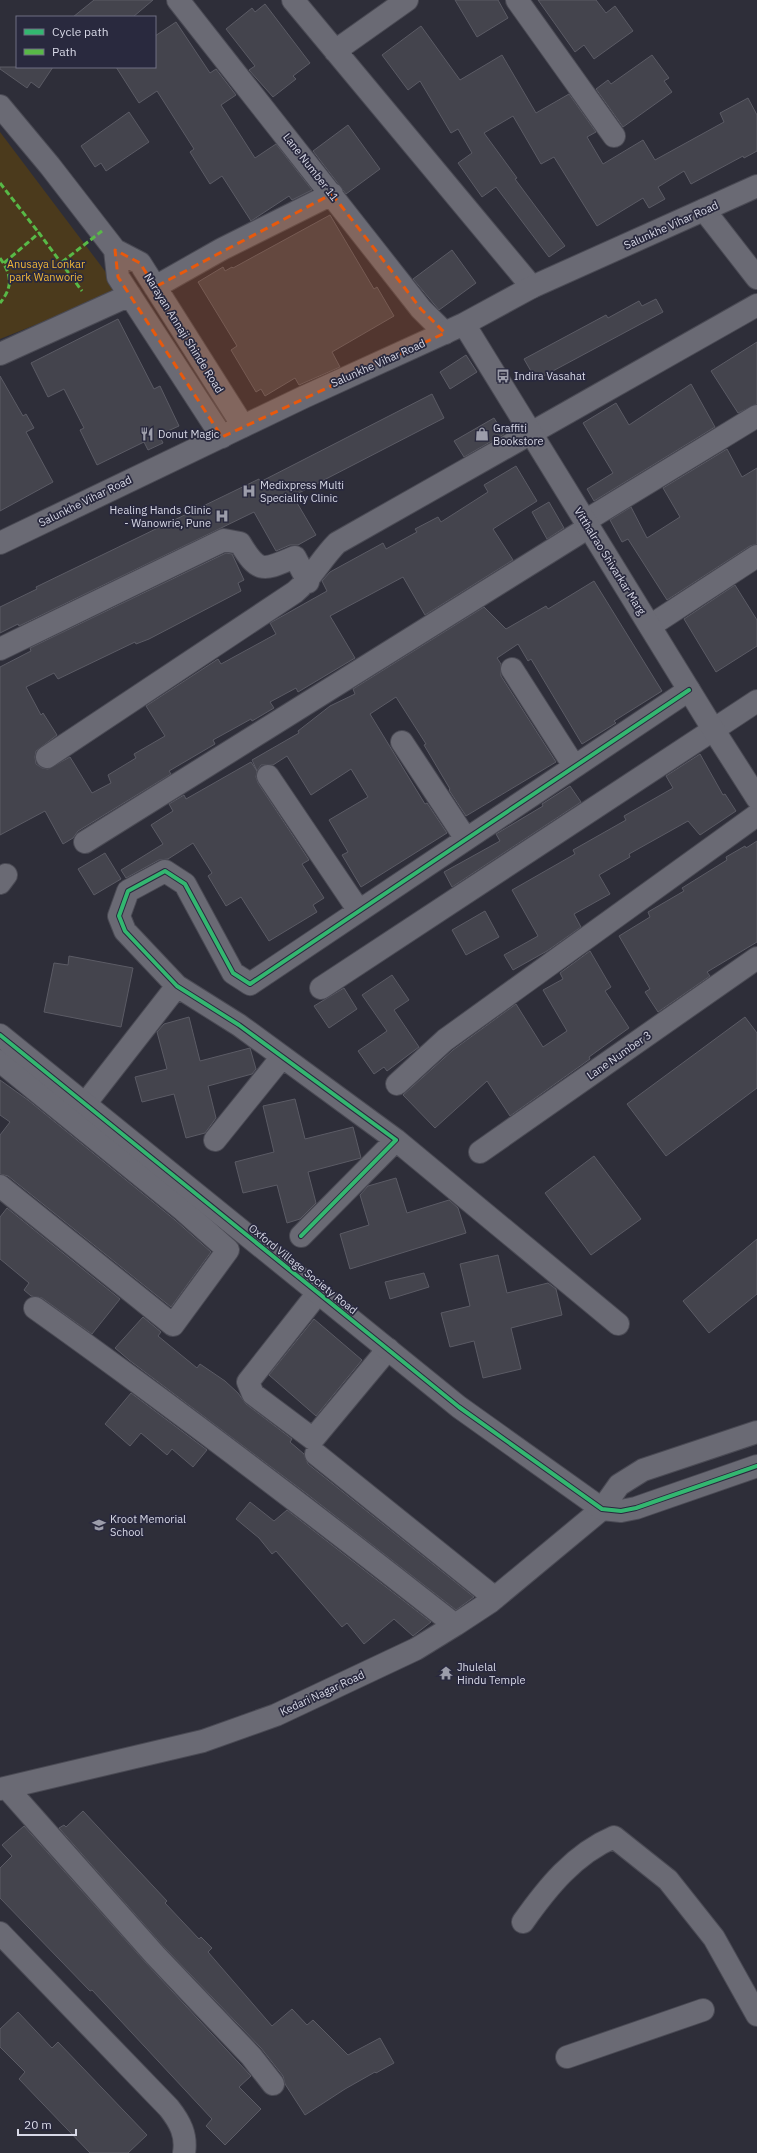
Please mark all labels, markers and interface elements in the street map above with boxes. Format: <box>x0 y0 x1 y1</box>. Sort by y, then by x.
legend <box>16 16 156 68</box>
text: Cycle path <box>52 24 109 39</box>
text: Path <box>52 44 77 59</box>
street label: Lane Number 11 <box>280 130 342 204</box>
street label: Salunkhe Vihar Road <box>622 198 720 252</box>
park label: Anusaya Lonkar park Wanworie <box>7 257 85 284</box>
street label: Narayan Annaji Shinde Road <box>141 270 227 396</box>
street label: Salunkhe Vihar Road <box>329 336 427 390</box>
bus stop icon: Indira Vasahat <box>495 368 511 384</box>
place label: Indira Vasahat <box>514 369 586 383</box>
place label: Graffiti Bookstore <box>493 421 543 448</box>
restaurant icon: Donut Magic <box>139 426 155 442</box>
shop icon: Graffiti Bookstore <box>474 426 490 442</box>
place label: Donut Magic <box>158 427 220 441</box>
street label: Salunkhe Vihar Road <box>36 472 134 530</box>
place label: Medixpress Multi Speciality Clinic <box>260 478 344 505</box>
hospital icon: Medixpress Multi Speciality Clinic <box>241 483 257 499</box>
place label: Healing Hands Clinic - Wanowrie, Pune <box>110 503 211 530</box>
street label: Vitthalrao Shivarkar Marg <box>571 505 649 617</box>
hospital icon: Healing Hands Clinic - Wanowrie, Pune <box>214 508 230 524</box>
street label: Lane Number 3 <box>584 1028 654 1082</box>
street label: Oxford Village Society Road <box>246 1221 360 1317</box>
place label: Kroot Memorial School <box>110 1512 186 1539</box>
school or university icon: Kroot Memorial School <box>91 1517 107 1533</box>
place label: Jhulelal Hindu Temple <box>457 1660 526 1687</box>
temple icon: Jhulelal Hindu Temple <box>438 1665 454 1681</box>
street label: Kedari Nagar Road <box>278 1667 366 1719</box>
scale bar <box>18 2111 76 2137</box>
text: 20 m <box>24 2117 52 2132</box>

